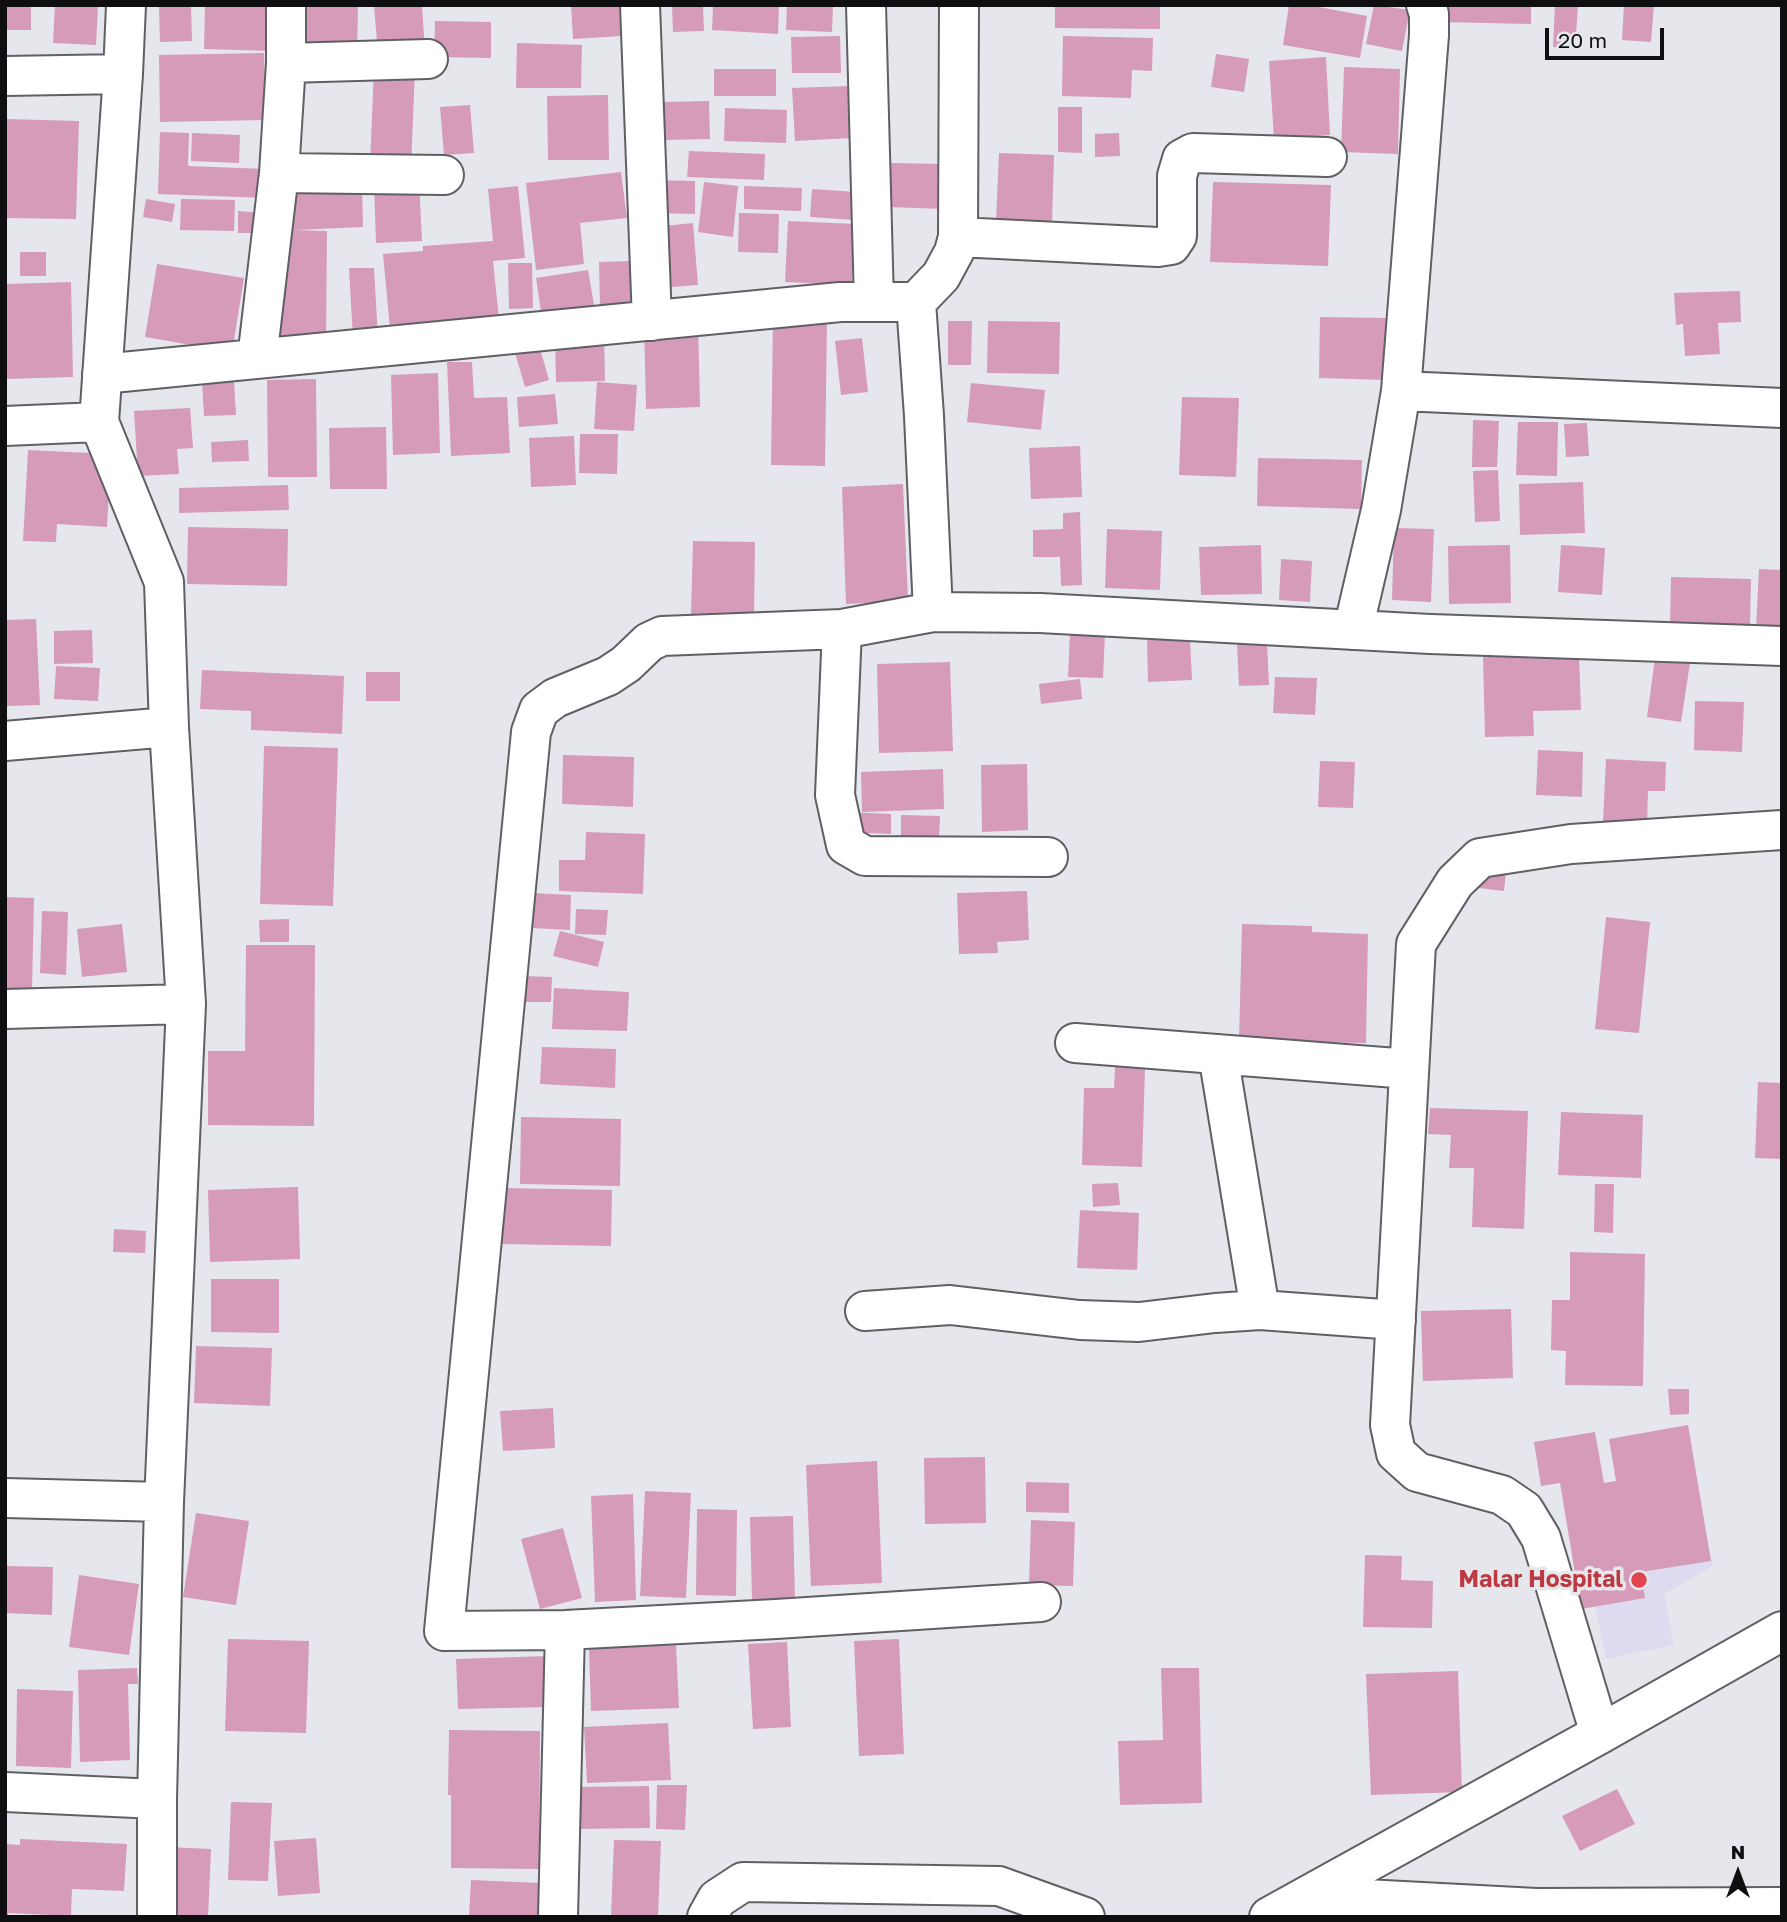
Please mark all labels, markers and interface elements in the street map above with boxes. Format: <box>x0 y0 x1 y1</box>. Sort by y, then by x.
scale bar <box>1549 14 1668 58</box>
text: 20 m <box>1558 27 1607 53</box>
place label: Malar Hospital <box>1459 1566 1623 1594</box>
marker: Malar Hospital <box>1629 1570 1649 1590</box>
north arrow <box>1703 1838 1773 1908</box>
text: N <box>1731 1840 1745 1863</box>

